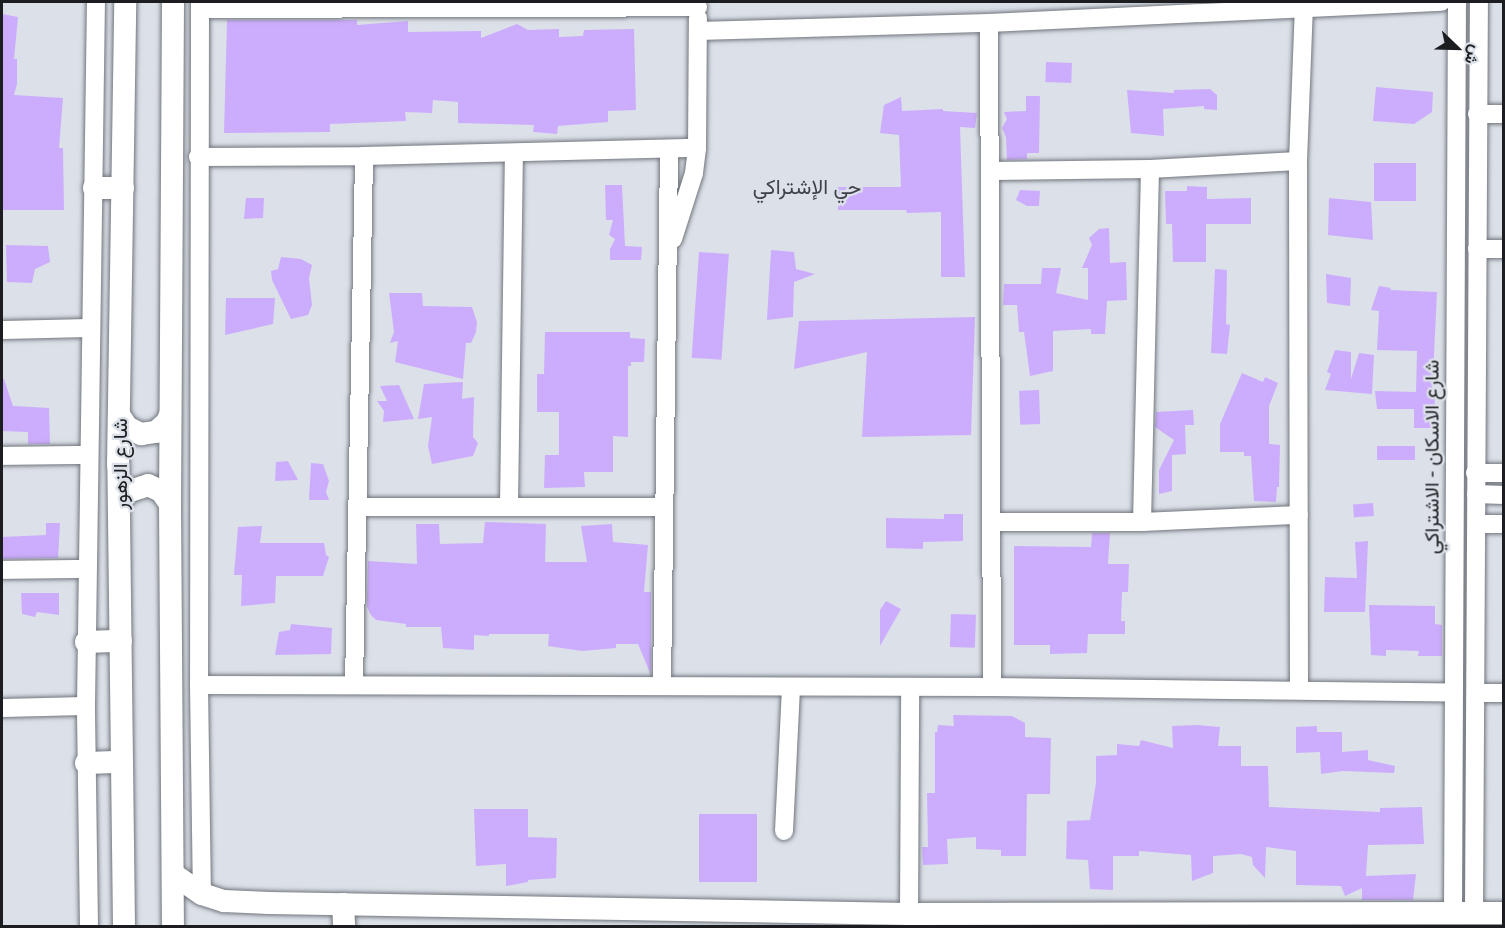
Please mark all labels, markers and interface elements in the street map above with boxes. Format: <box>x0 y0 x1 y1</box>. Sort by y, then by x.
north arrow <box>1427 18 1487 78</box>
text: ش <box>1460 42 1487 68</box>
district label: حي الإشتراكي <box>753 173 861 199</box>
street label: شارع الاسكان - الاشتراكي <box>1419 360 1443 554</box>
street label: شارع الزهور <box>107 418 131 510</box>

